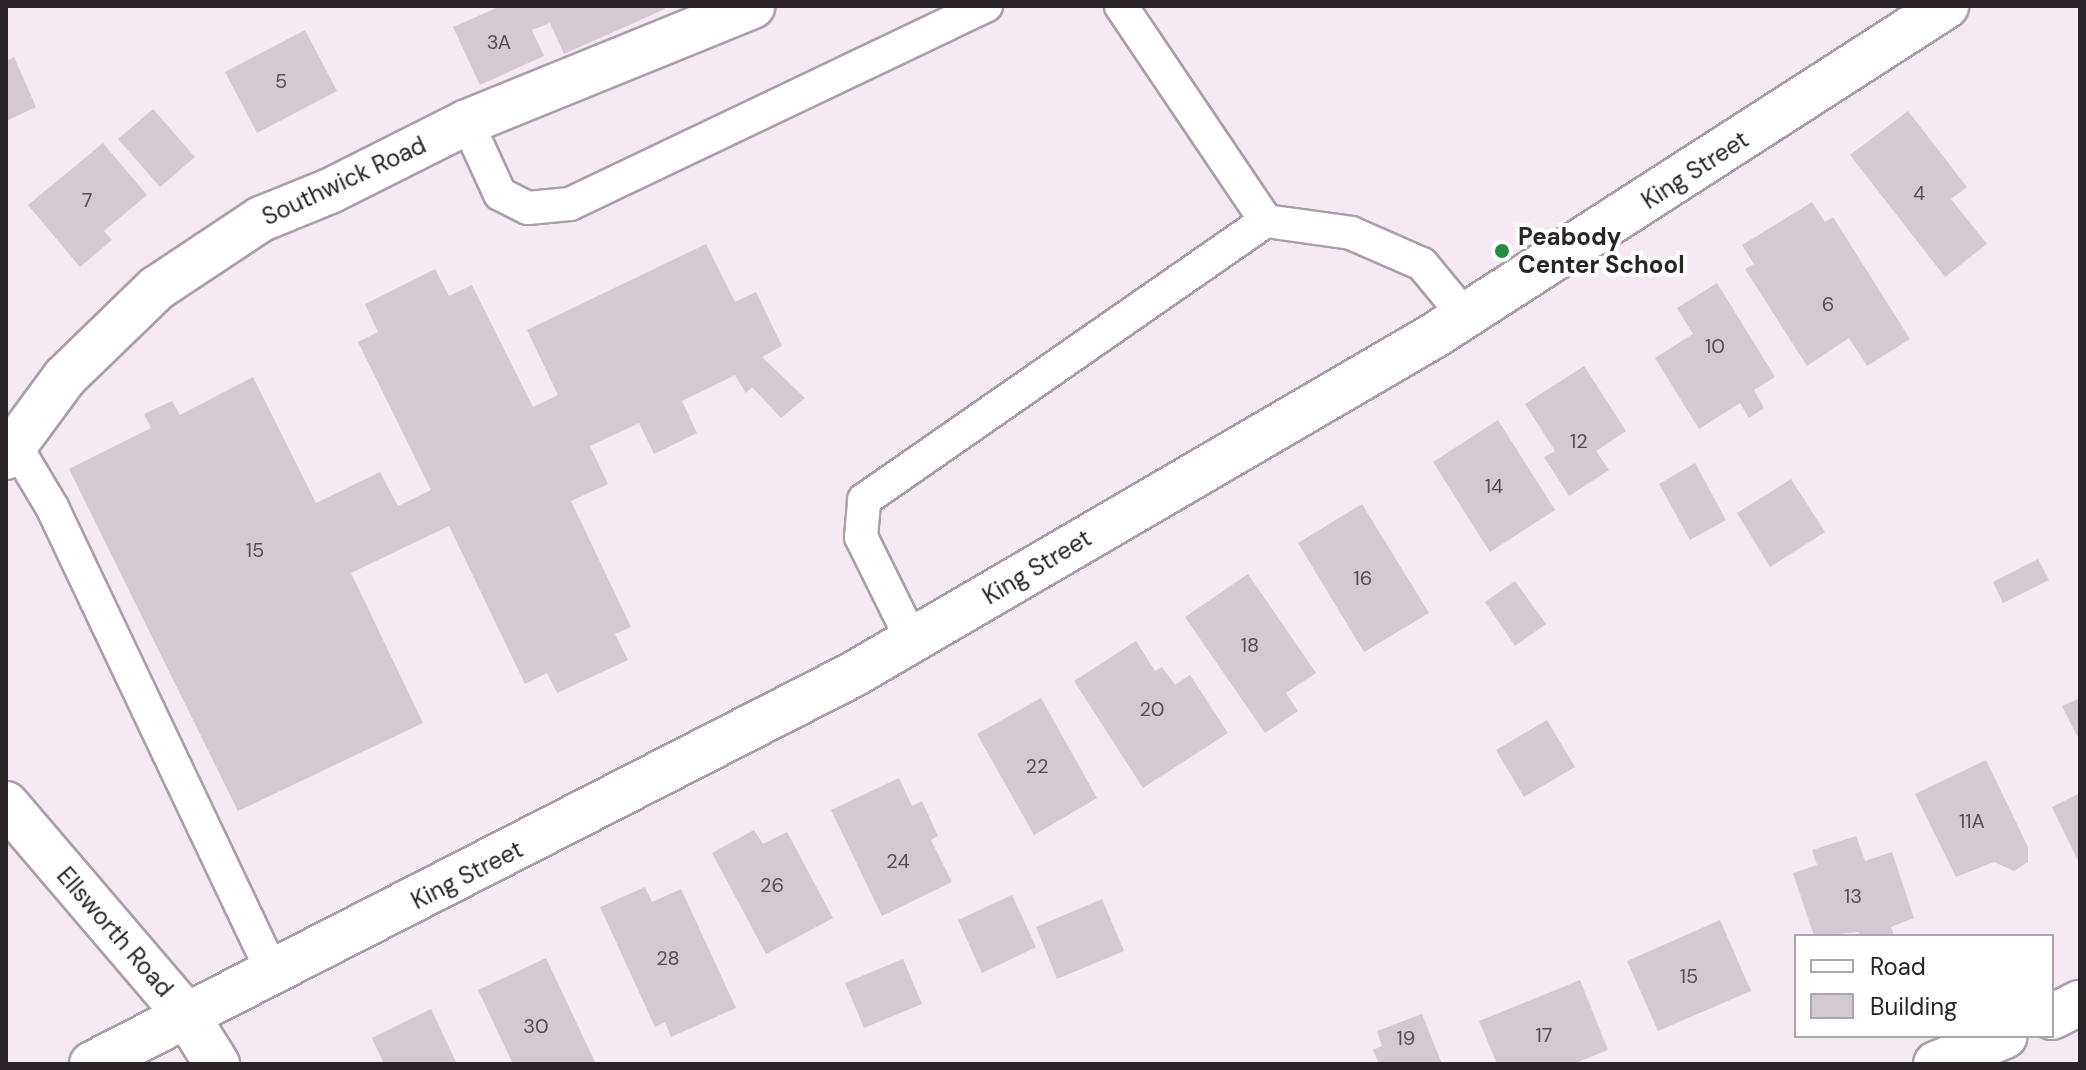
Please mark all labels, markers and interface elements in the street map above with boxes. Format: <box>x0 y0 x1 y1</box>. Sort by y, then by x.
house number: 3A <box>487 30 511 54</box>
house number: 5 <box>275 69 287 93</box>
street label: King Street <box>1636 125 1754 215</box>
street label: Southwick Road <box>258 130 430 232</box>
house number: 4 <box>1913 181 1925 205</box>
house number: 7 <box>82 188 92 212</box>
place label: Peabody Center School <box>1518 223 1685 279</box>
marker: Peabody Center School <box>1493 242 1511 260</box>
house number: 6 <box>1822 292 1834 316</box>
house number: 10 <box>1705 334 1725 358</box>
house number: 12 <box>1570 429 1588 453</box>
house number: 14 <box>1485 474 1503 498</box>
street label: King Street <box>978 523 1096 611</box>
house number: 15 <box>246 538 264 562</box>
house number: 16 <box>1354 566 1372 590</box>
house number: 18 <box>1241 633 1259 657</box>
house number: 20 <box>1140 697 1164 721</box>
house number: 22 <box>1025 754 1049 778</box>
house number: 11A <box>1959 809 1985 833</box>
street label: King Street <box>406 835 528 915</box>
house number: 24 <box>886 849 910 873</box>
street label: Ellsworth Road <box>51 861 179 1003</box>
house number: 26 <box>760 873 784 897</box>
house number: 13 <box>1844 884 1862 908</box>
legend <box>1794 934 2054 1038</box>
house number: 28 <box>656 946 680 970</box>
text: Road <box>1870 951 1926 982</box>
house number: 15 <box>1680 964 1698 988</box>
text: Building <box>1870 991 1957 1022</box>
house number: 30 <box>523 1014 549 1038</box>
house number: 17 <box>1536 1023 1552 1047</box>
house number: 19 <box>1397 1026 1415 1050</box>

